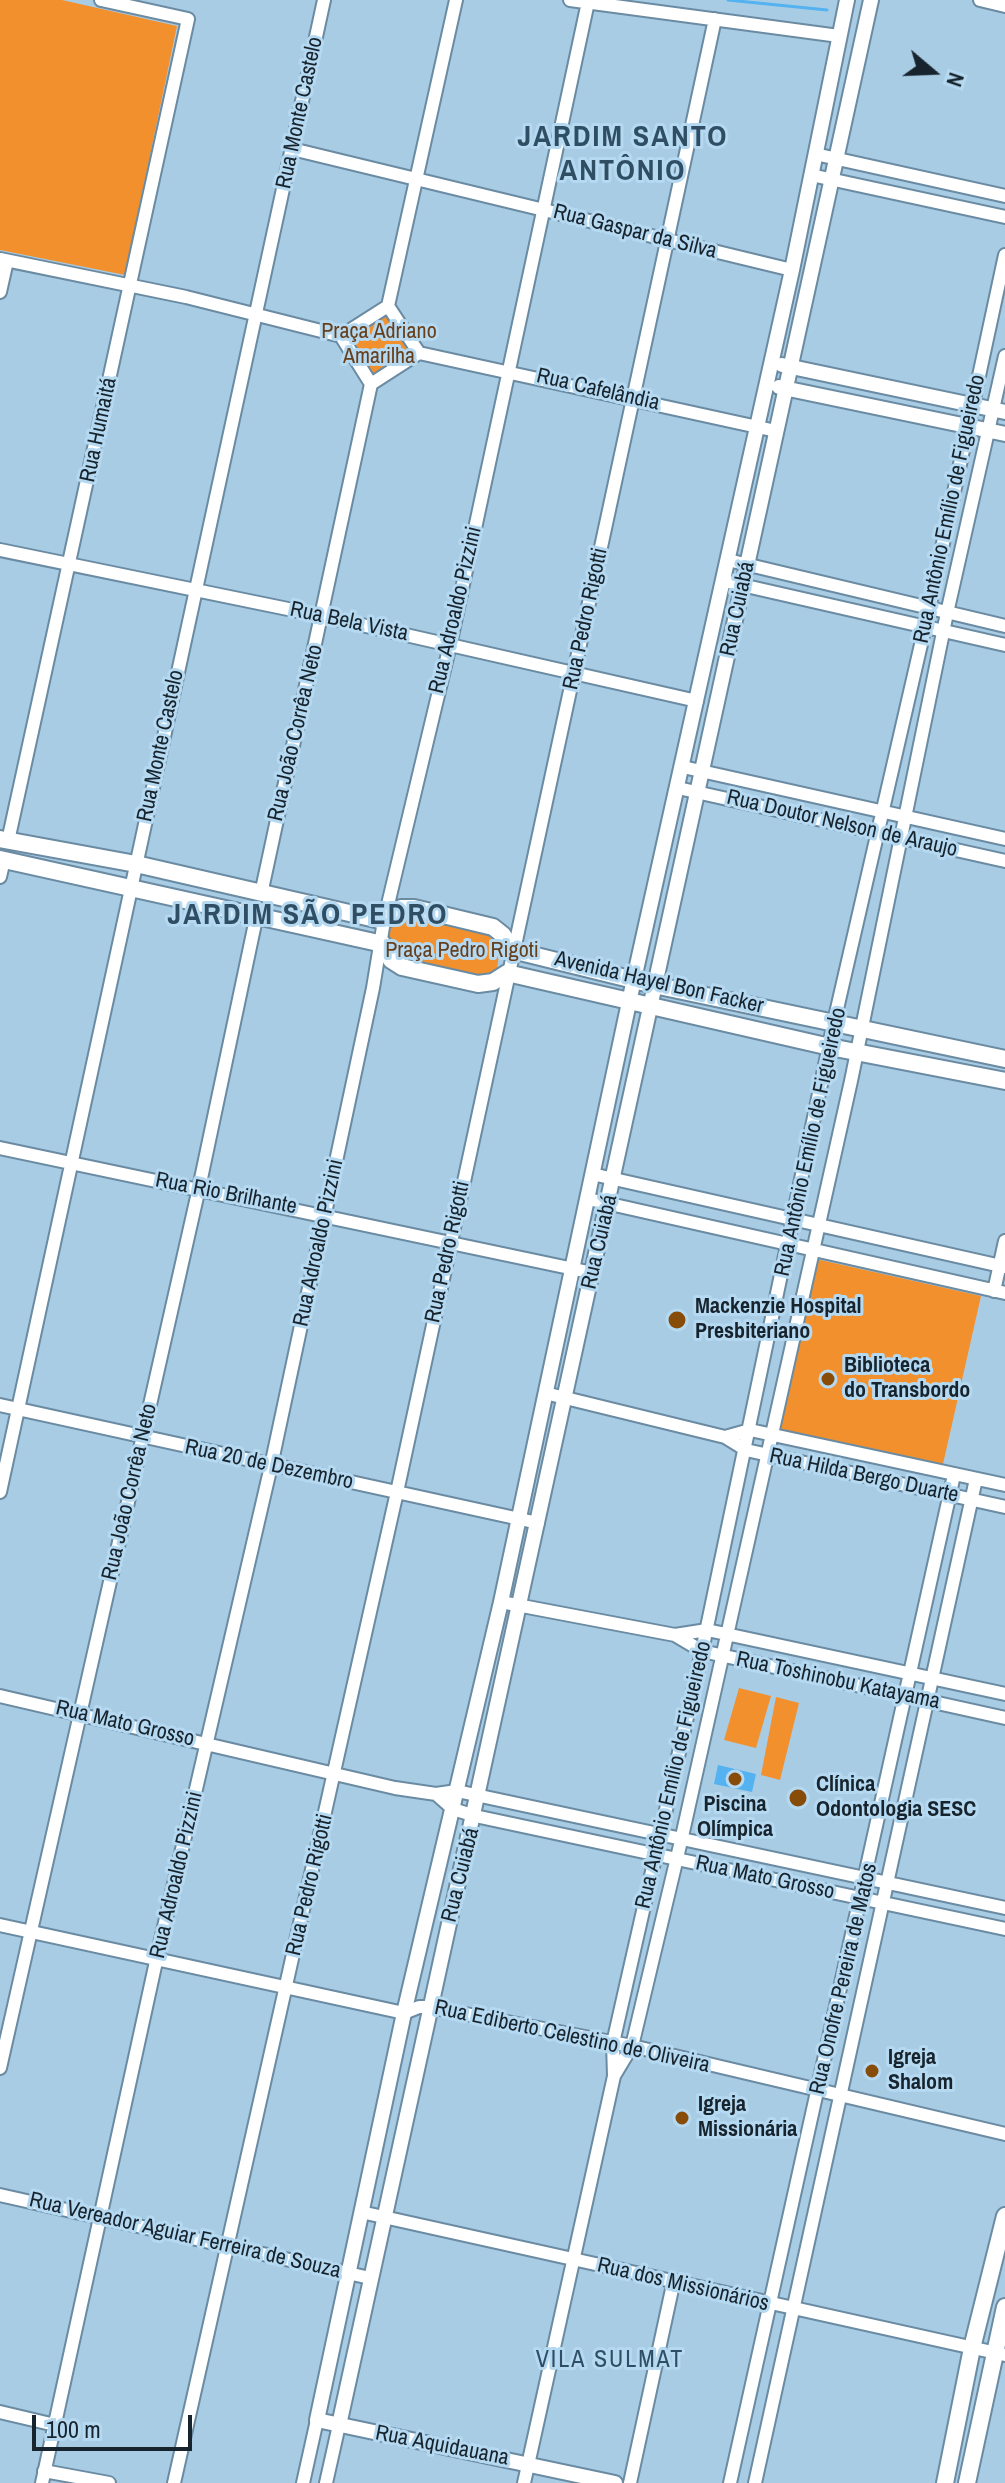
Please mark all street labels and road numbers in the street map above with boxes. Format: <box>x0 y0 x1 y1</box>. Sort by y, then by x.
street label: Rua Monte Castelo <box>271 35 329 191</box>
street label: Rua Gaspar da Silva <box>551 199 719 265</box>
street label: Rua Cafelândia <box>534 363 662 417</box>
street label: Rua Antônio Emílio de Figueiredo <box>909 372 991 646</box>
street label: Rua Humaitá <box>75 375 123 485</box>
street label: Rua Adroaldo Pizzini <box>424 524 488 696</box>
street label: Rua Pedro Rigotti <box>558 546 614 692</box>
street label: Rua Cuiabá <box>715 559 761 659</box>
street label: Rua Bela Vista <box>288 597 410 647</box>
street label: Rua João Corrêa Neto <box>263 642 329 824</box>
street label: Rua Monte Castelo <box>132 668 190 824</box>
street label: Rua Doutor Nelson de Araujo <box>724 785 960 863</box>
street label: Avenida Hayel Bon Facker <box>552 946 766 1020</box>
street label: Rua Antônio Emílio de Figueiredo <box>770 1005 852 1279</box>
street label: Rua Adroaldo Pizzini <box>288 1157 350 1329</box>
street label: Rua Rio Brilhante <box>153 1167 299 1221</box>
street label: Rua Pedro Rigotti <box>420 1179 476 1325</box>
street label: Rua Cuiabá <box>576 1192 624 1292</box>
street label: Rua João Corrêa Neto <box>97 1401 163 1583</box>
street label: Rua 20 de Dezembro <box>182 1434 356 1496</box>
street label: Rua Hilda Bergo Duarte <box>767 1443 961 1509</box>
street label: Rua Antônio Emílio de Figueiredo <box>630 1639 718 1911</box>
street label: Rua Toshinobu Katayama <box>734 1647 942 1715</box>
street label: Rua Mato Grosso <box>53 1695 197 1753</box>
street label: Rua Adroaldo Pizzini <box>145 1789 209 1961</box>
street label: Rua Pedro Rigotti <box>281 1812 339 1958</box>
street label: Rua Cuiabá <box>437 1825 485 1925</box>
street label: Rua Mato Grosso <box>693 1850 837 1906</box>
street label: Rua Onofre Pereira de Matos <box>805 1861 883 2097</box>
street label: Rua Ediberto Celestino de Oliveira <box>432 1995 712 2079</box>
street label: Rua Vereador Aguiar Ferreira de Souza <box>27 2187 343 2285</box>
street label: Rua dos Missionários <box>595 2252 771 2318</box>
street label: Rua Aquidauana <box>373 2420 511 2472</box>

